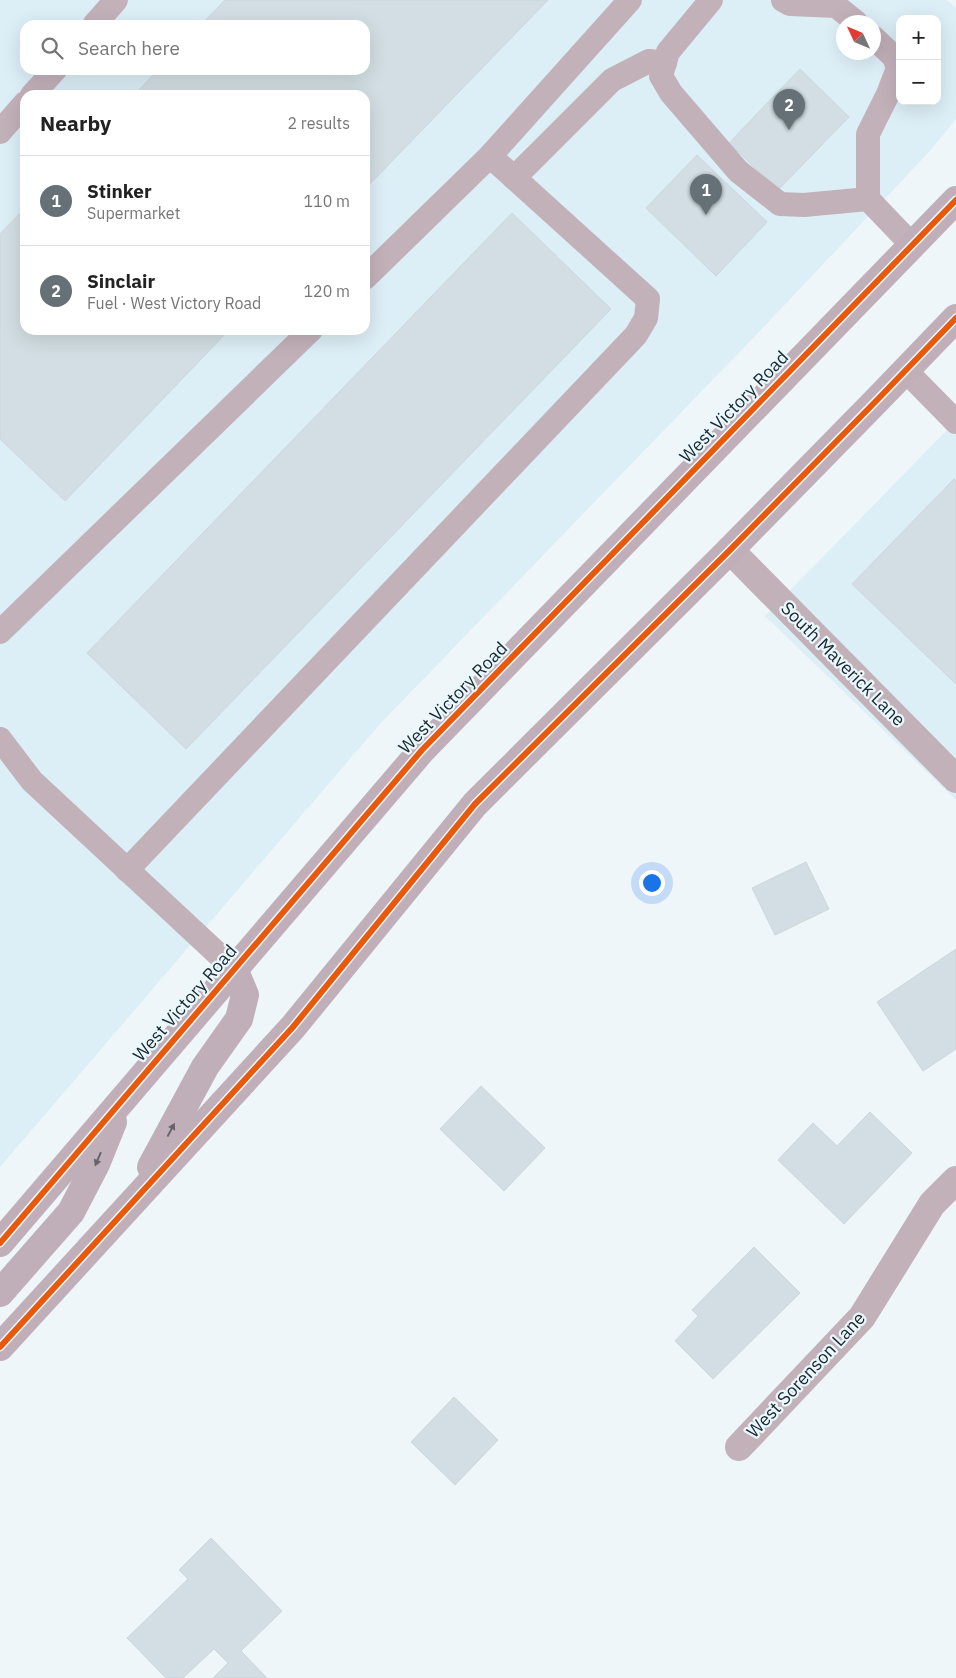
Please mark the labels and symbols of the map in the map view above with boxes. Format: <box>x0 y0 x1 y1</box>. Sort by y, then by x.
north arrow <box>836 15 881 60</box>
pin: 2 <box>773 89 805 130</box>
pin: 1 <box>690 174 722 215</box>
street label: West Victory Road <box>674 346 793 468</box>
street label: South Maverick Lane <box>776 597 911 731</box>
street label: West Victory Road <box>393 637 512 759</box>
your location <box>639 870 665 896</box>
street label: West Victory Road <box>128 940 242 1066</box>
one-way arrow <box>167 1123 175 1137</box>
one-way arrow <box>94 1152 102 1166</box>
street label: West Sorenson Lane <box>741 1307 870 1442</box>

